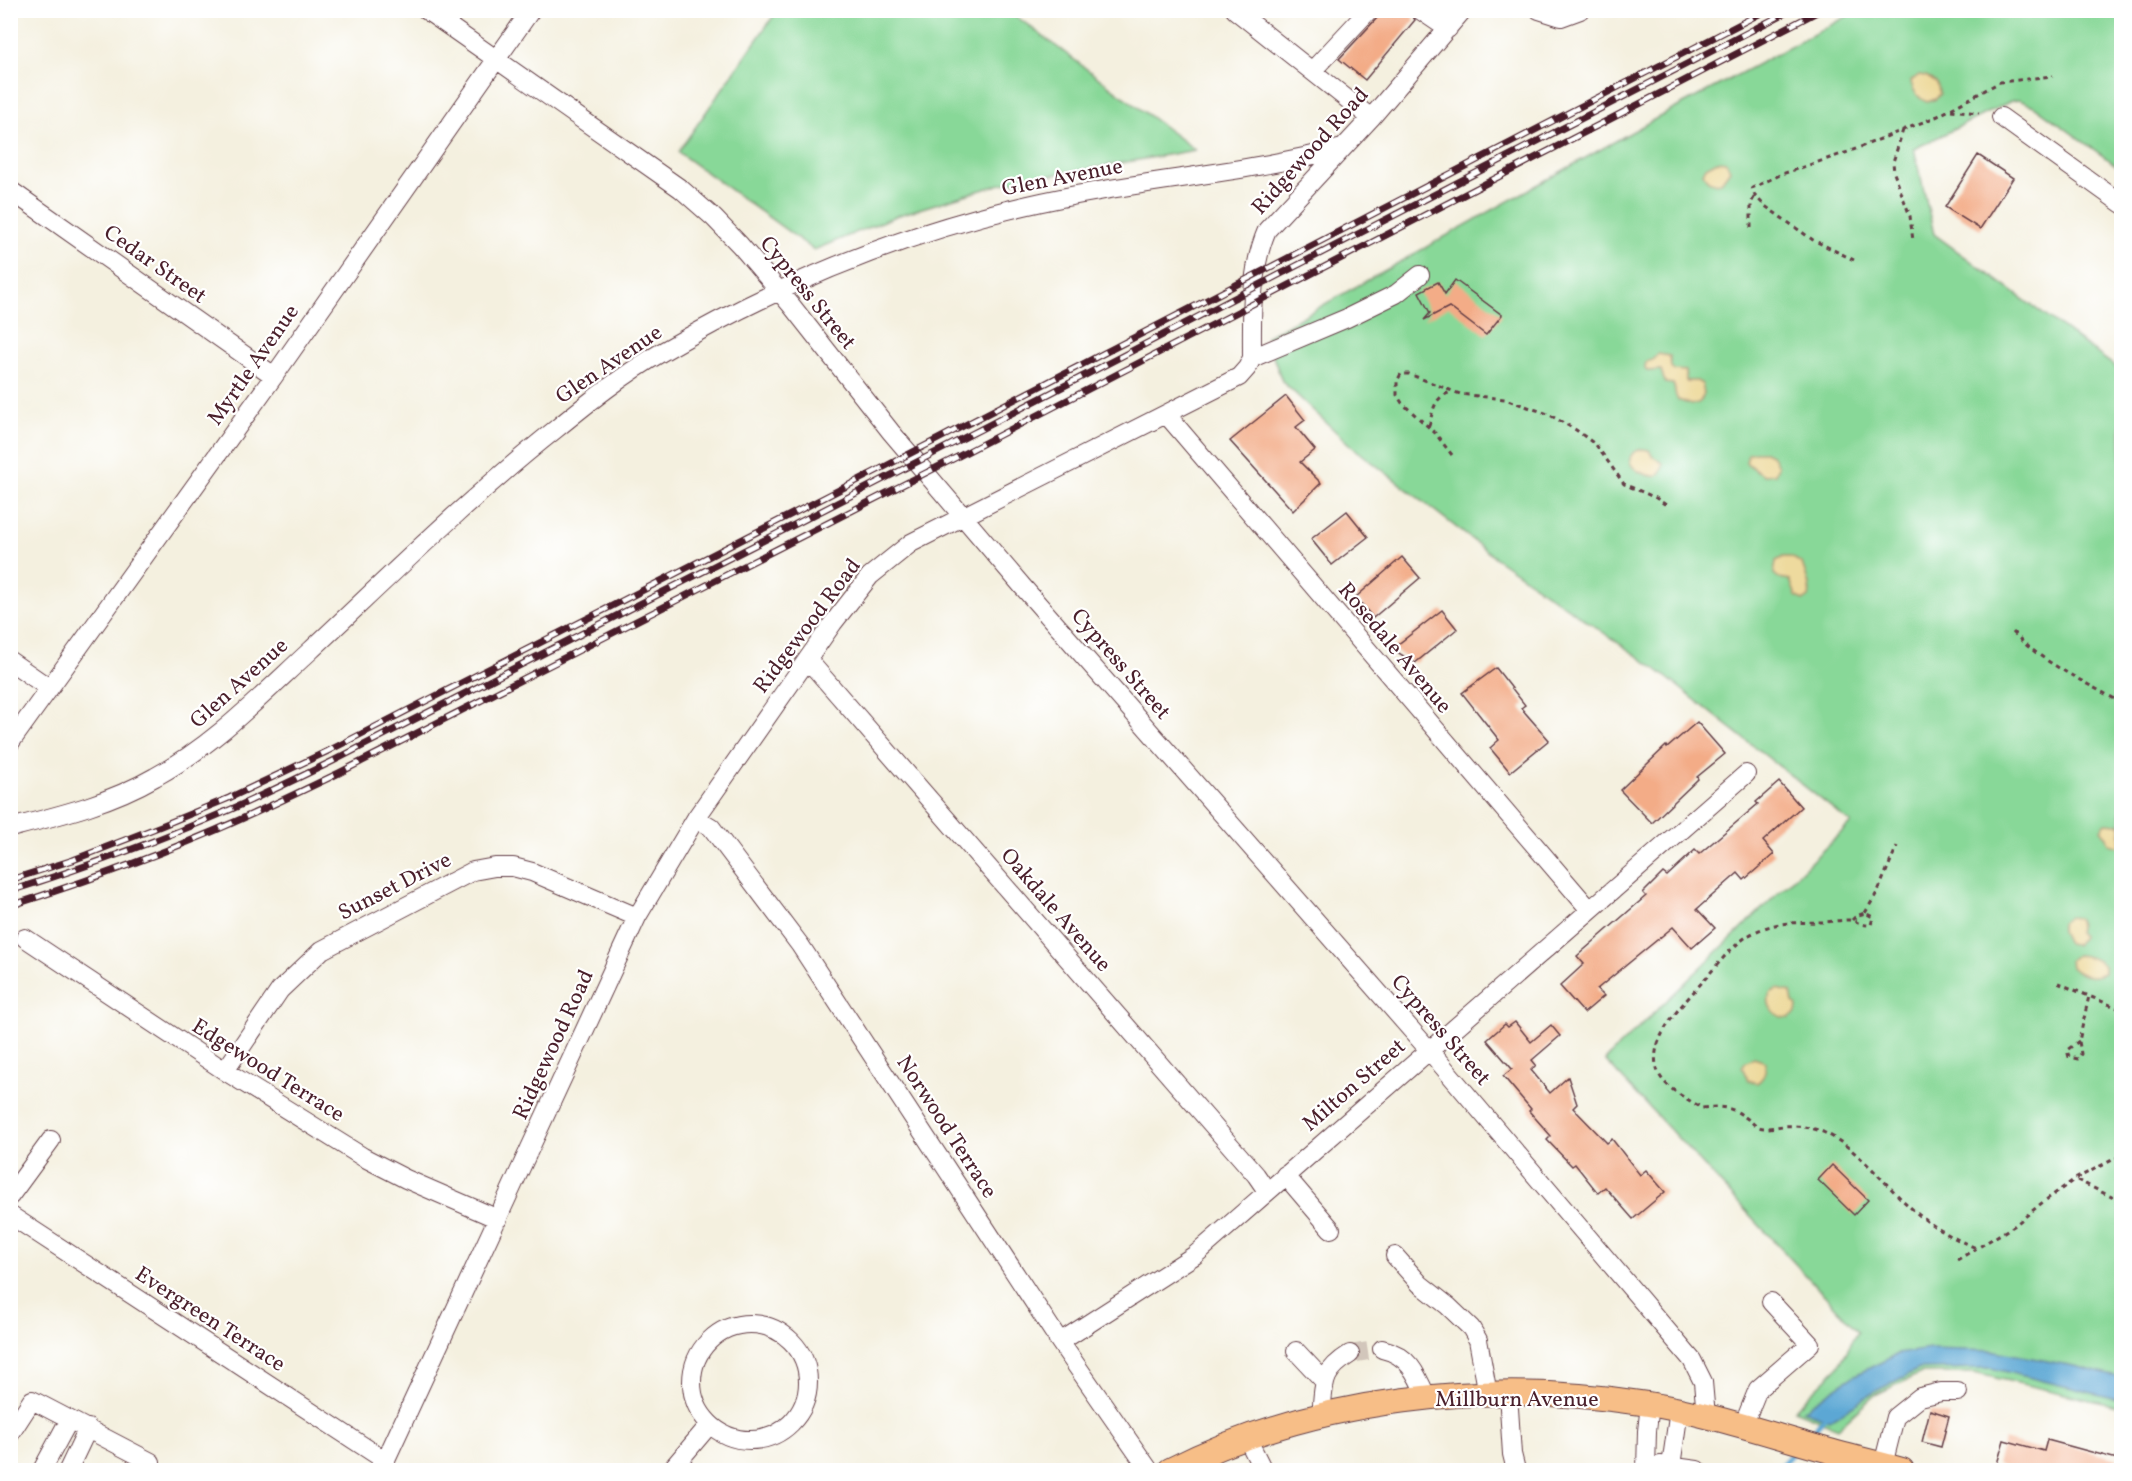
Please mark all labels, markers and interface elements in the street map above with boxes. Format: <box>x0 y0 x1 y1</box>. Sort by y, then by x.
street label: Ridgewood Road <box>1245 81 1377 222</box>
street label: Glen Avenue <box>999 152 1126 205</box>
street label: Cedar Street <box>97 218 213 312</box>
street label: Cypress Street <box>751 230 863 357</box>
street label: Myrtle Avenue <box>201 299 307 432</box>
street label: Glen Avenue <box>550 318 669 412</box>
street label: Ridgewood Road <box>747 552 869 701</box>
street label: Rosedale Avenue <box>1330 576 1458 721</box>
street label: Cypress Street <box>1063 602 1177 727</box>
street label: Glen Avenue <box>184 631 296 736</box>
street label: Oakdale Avenue <box>992 842 1118 979</box>
street label: Sunset Drive <box>333 845 457 929</box>
street label: Ridgewood Road <box>506 965 603 1125</box>
street label: Cypress Street <box>1383 968 1497 1093</box>
street label: Edgewood Terrace <box>185 1012 350 1131</box>
street label: Milton Street <box>1296 1032 1413 1140</box>
street label: Norwood Terrace <box>888 1050 1004 1205</box>
street label: Evergreen Terrace <box>128 1260 291 1380</box>
street label: Millburn Avenue <box>1435 1385 1599 1416</box>

